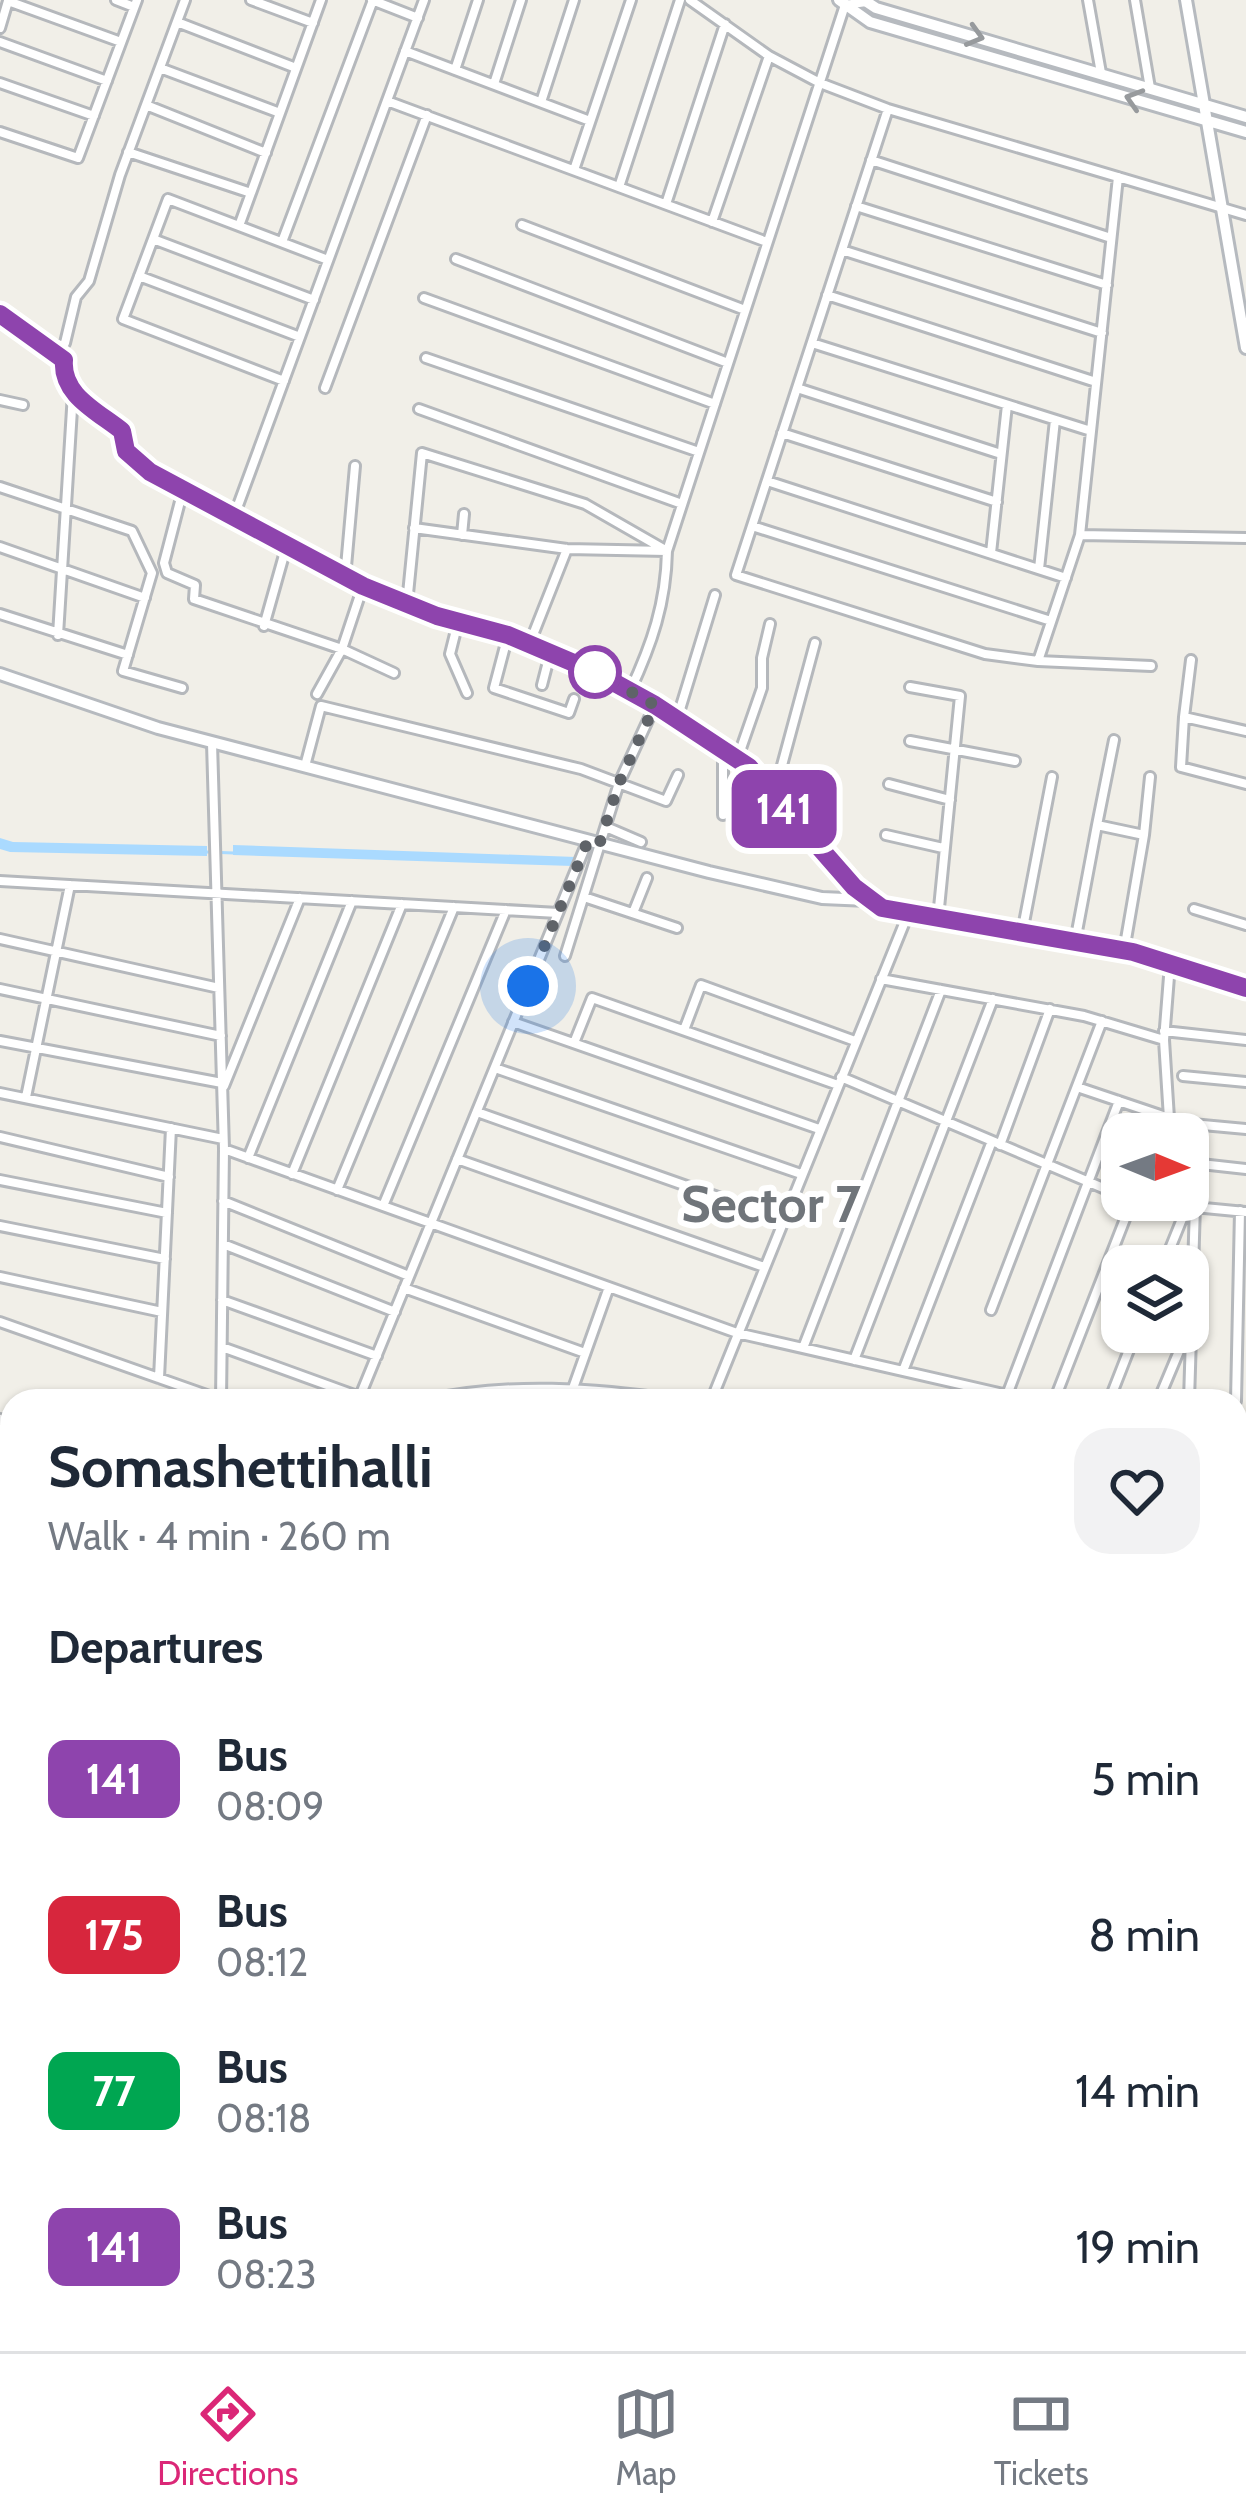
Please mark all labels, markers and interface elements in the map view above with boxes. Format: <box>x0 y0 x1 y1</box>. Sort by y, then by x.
one-way arrow <box>963 22 984 47</box>
one-way arrow <box>1124 88 1145 113</box>
unlabelled marker <box>570 647 620 697</box>
line badge: 141 <box>715 770 853 848</box>
text: 141 <box>756 783 812 835</box>
your location <box>498 956 558 1016</box>
north arrow <box>1101 1113 1209 1221</box>
map controls <box>1101 1113 1209 1353</box>
district label: Sector 7 <box>681 1173 861 1235</box>
button: layers <box>1101 1245 1209 1353</box>
button: heart <box>1074 1428 1200 1554</box>
text: Somashettihalli <box>48 1432 433 1501</box>
text: Walk · 4 min · 260 m <box>48 1512 391 1560</box>
text: Departures <box>48 1620 263 1674</box>
text: Bus <box>216 1728 288 1782</box>
text: 5 min <box>1091 1752 1200 1806</box>
text: 141 <box>86 1753 142 1805</box>
text: 08:09 <box>216 1782 324 1830</box>
text: Bus <box>216 1884 288 1938</box>
text: 8 min <box>1088 1908 1200 1962</box>
text: 175 <box>84 1909 144 1961</box>
text: 08:12 <box>216 1938 308 1986</box>
text: Bus <box>216 2040 288 2094</box>
text: 14 min <box>1075 2064 1200 2118</box>
text: 77 <box>93 2065 135 2117</box>
text: 08:18 <box>216 2094 311 2142</box>
text: Bus <box>216 2196 288 2250</box>
text: 19 min <box>1075 2220 1200 2274</box>
text: 141 <box>86 2221 142 2273</box>
text: 08:23 <box>216 2250 317 2298</box>
tab: Directions <box>157 2381 298 2493</box>
tab: Map <box>613 2381 679 2493</box>
tab: Tickets <box>994 2381 1089 2493</box>

